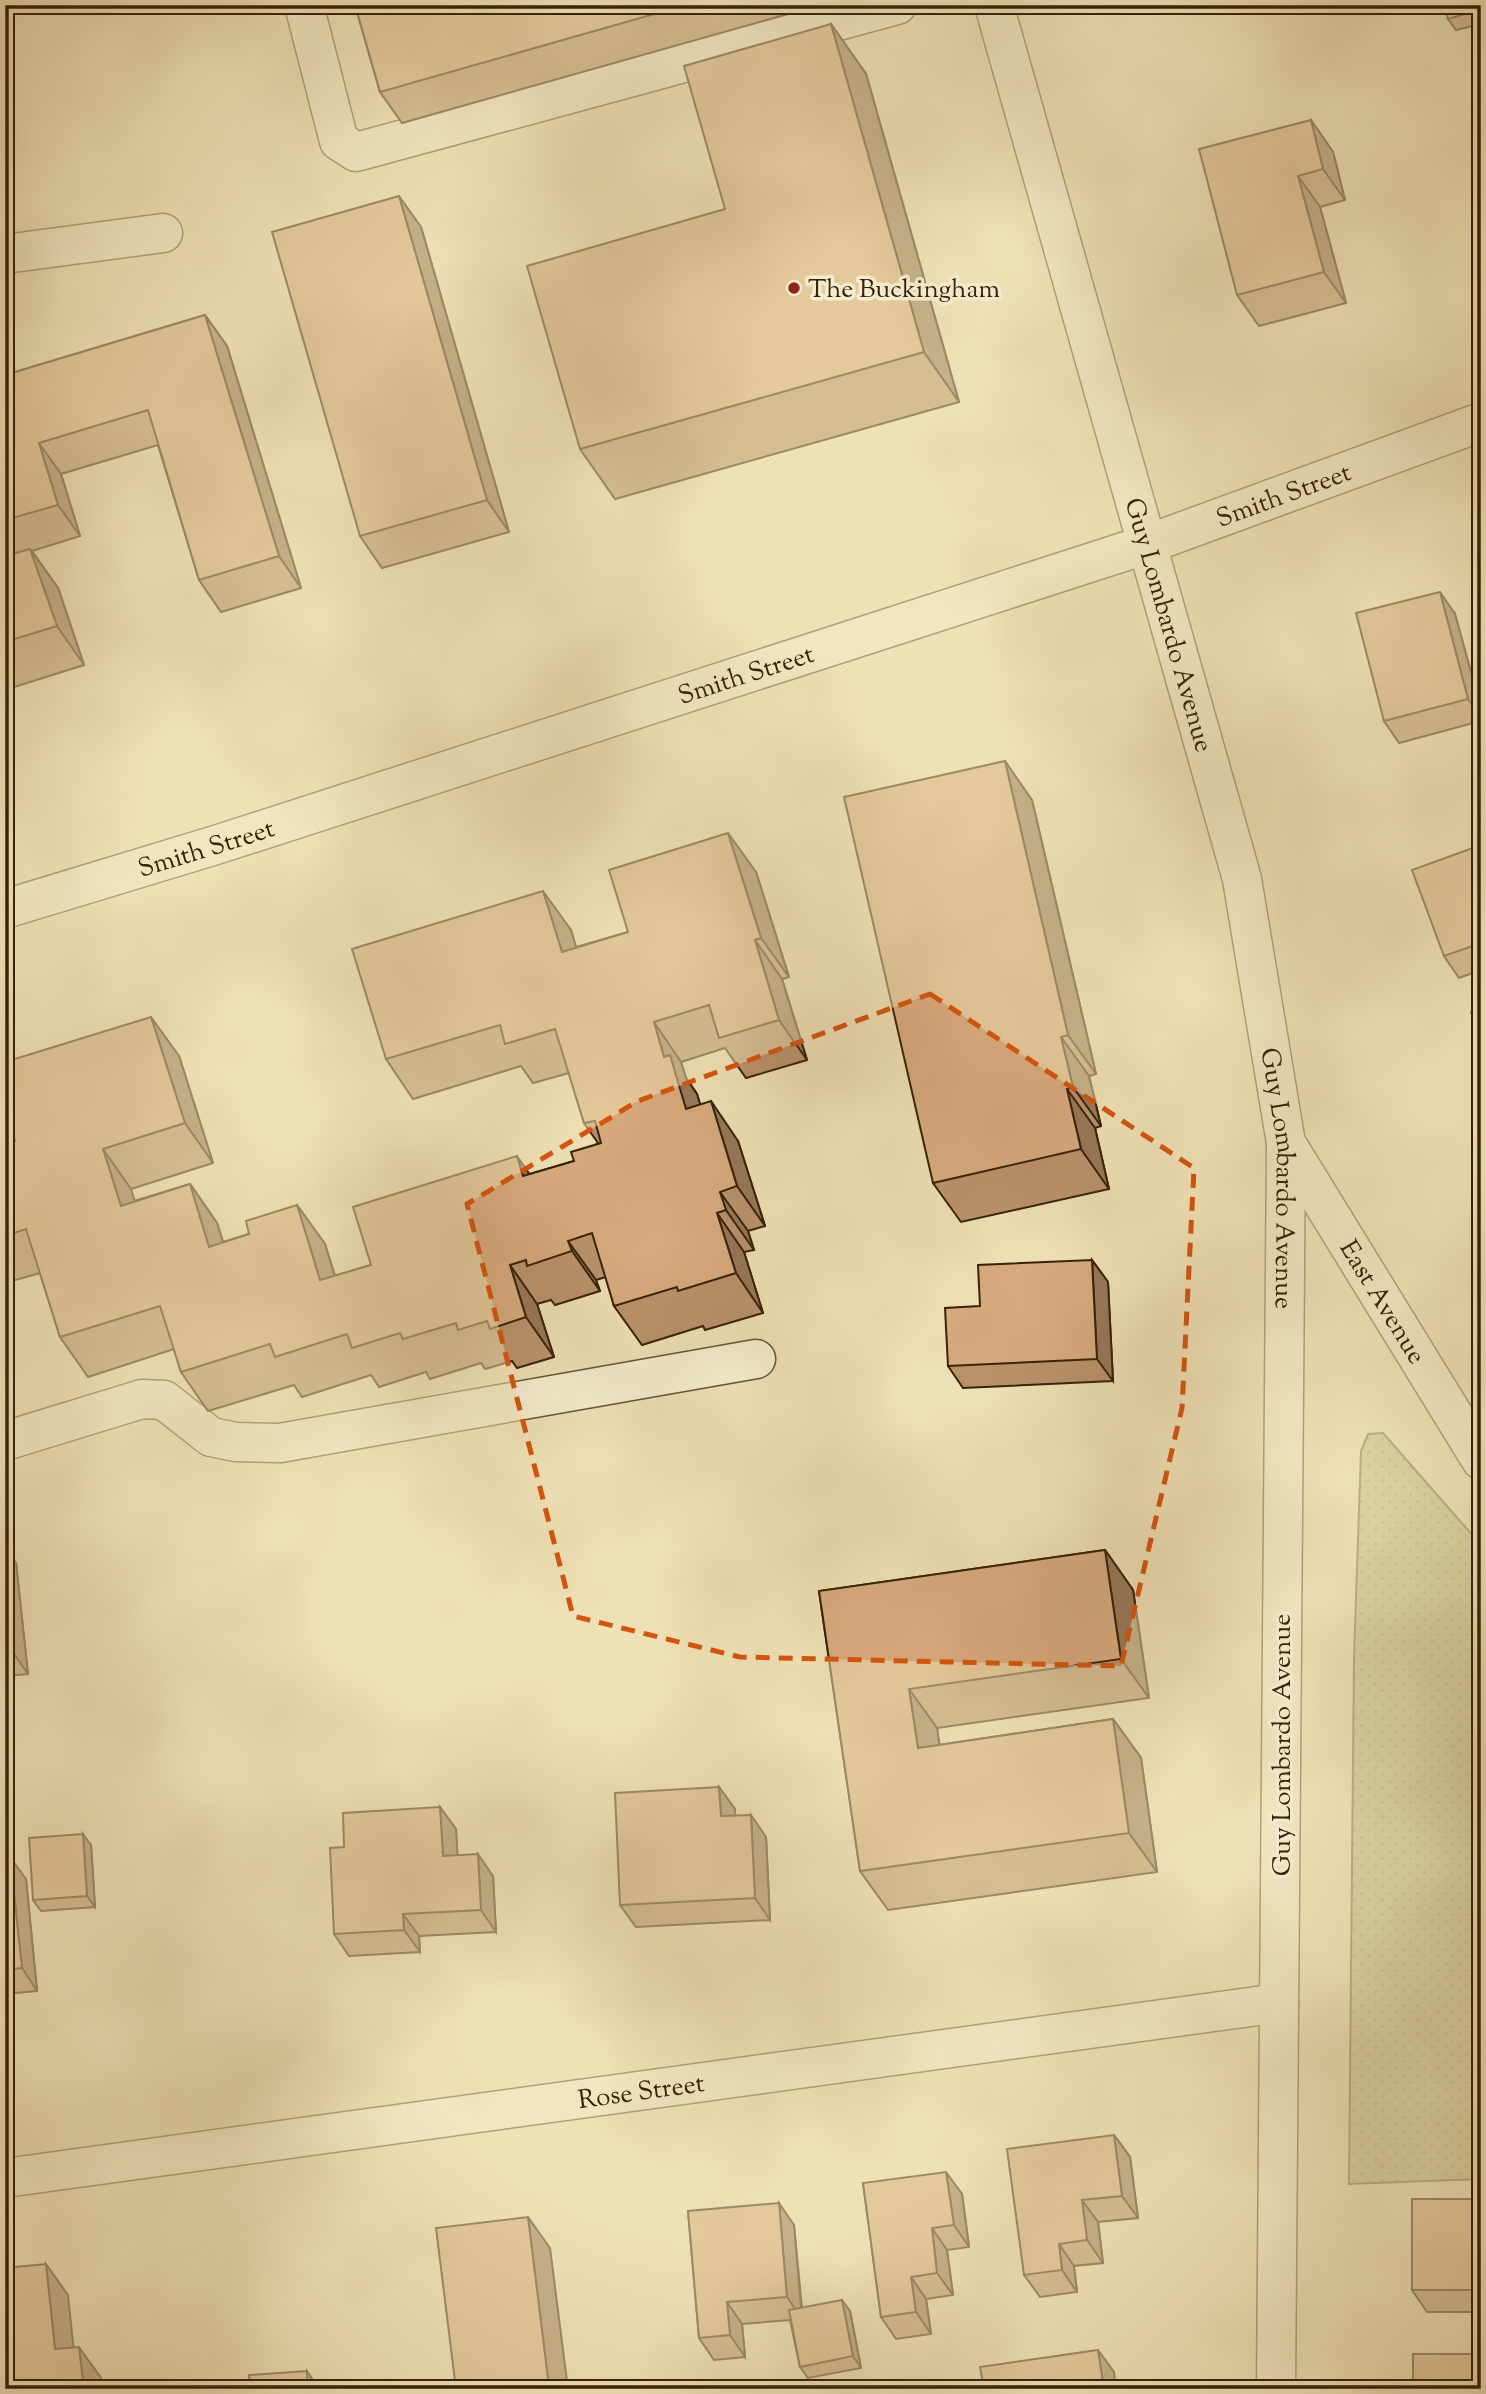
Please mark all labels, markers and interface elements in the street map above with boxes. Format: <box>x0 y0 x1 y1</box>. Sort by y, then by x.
place label: The Buckingham <box>808 272 1000 309</box>
marker: The Buckingham <box>786 280 802 296</box>
street label: Smith Street <box>1212 455 1357 538</box>
street label: Guy Lombardo Avenue <box>1114 494 1221 757</box>
street label: Smith Street <box>673 637 819 716</box>
street label: Smith Street <box>134 811 280 889</box>
street label: Guy Lombardo Avenue <box>1249 1045 1303 1309</box>
street label: East Avenue <box>1329 1234 1434 1372</box>
street label: Guy Lombardo Avenue <box>1265 1614 1302 1876</box>
street label: Rose Street <box>576 2066 707 2120</box>

